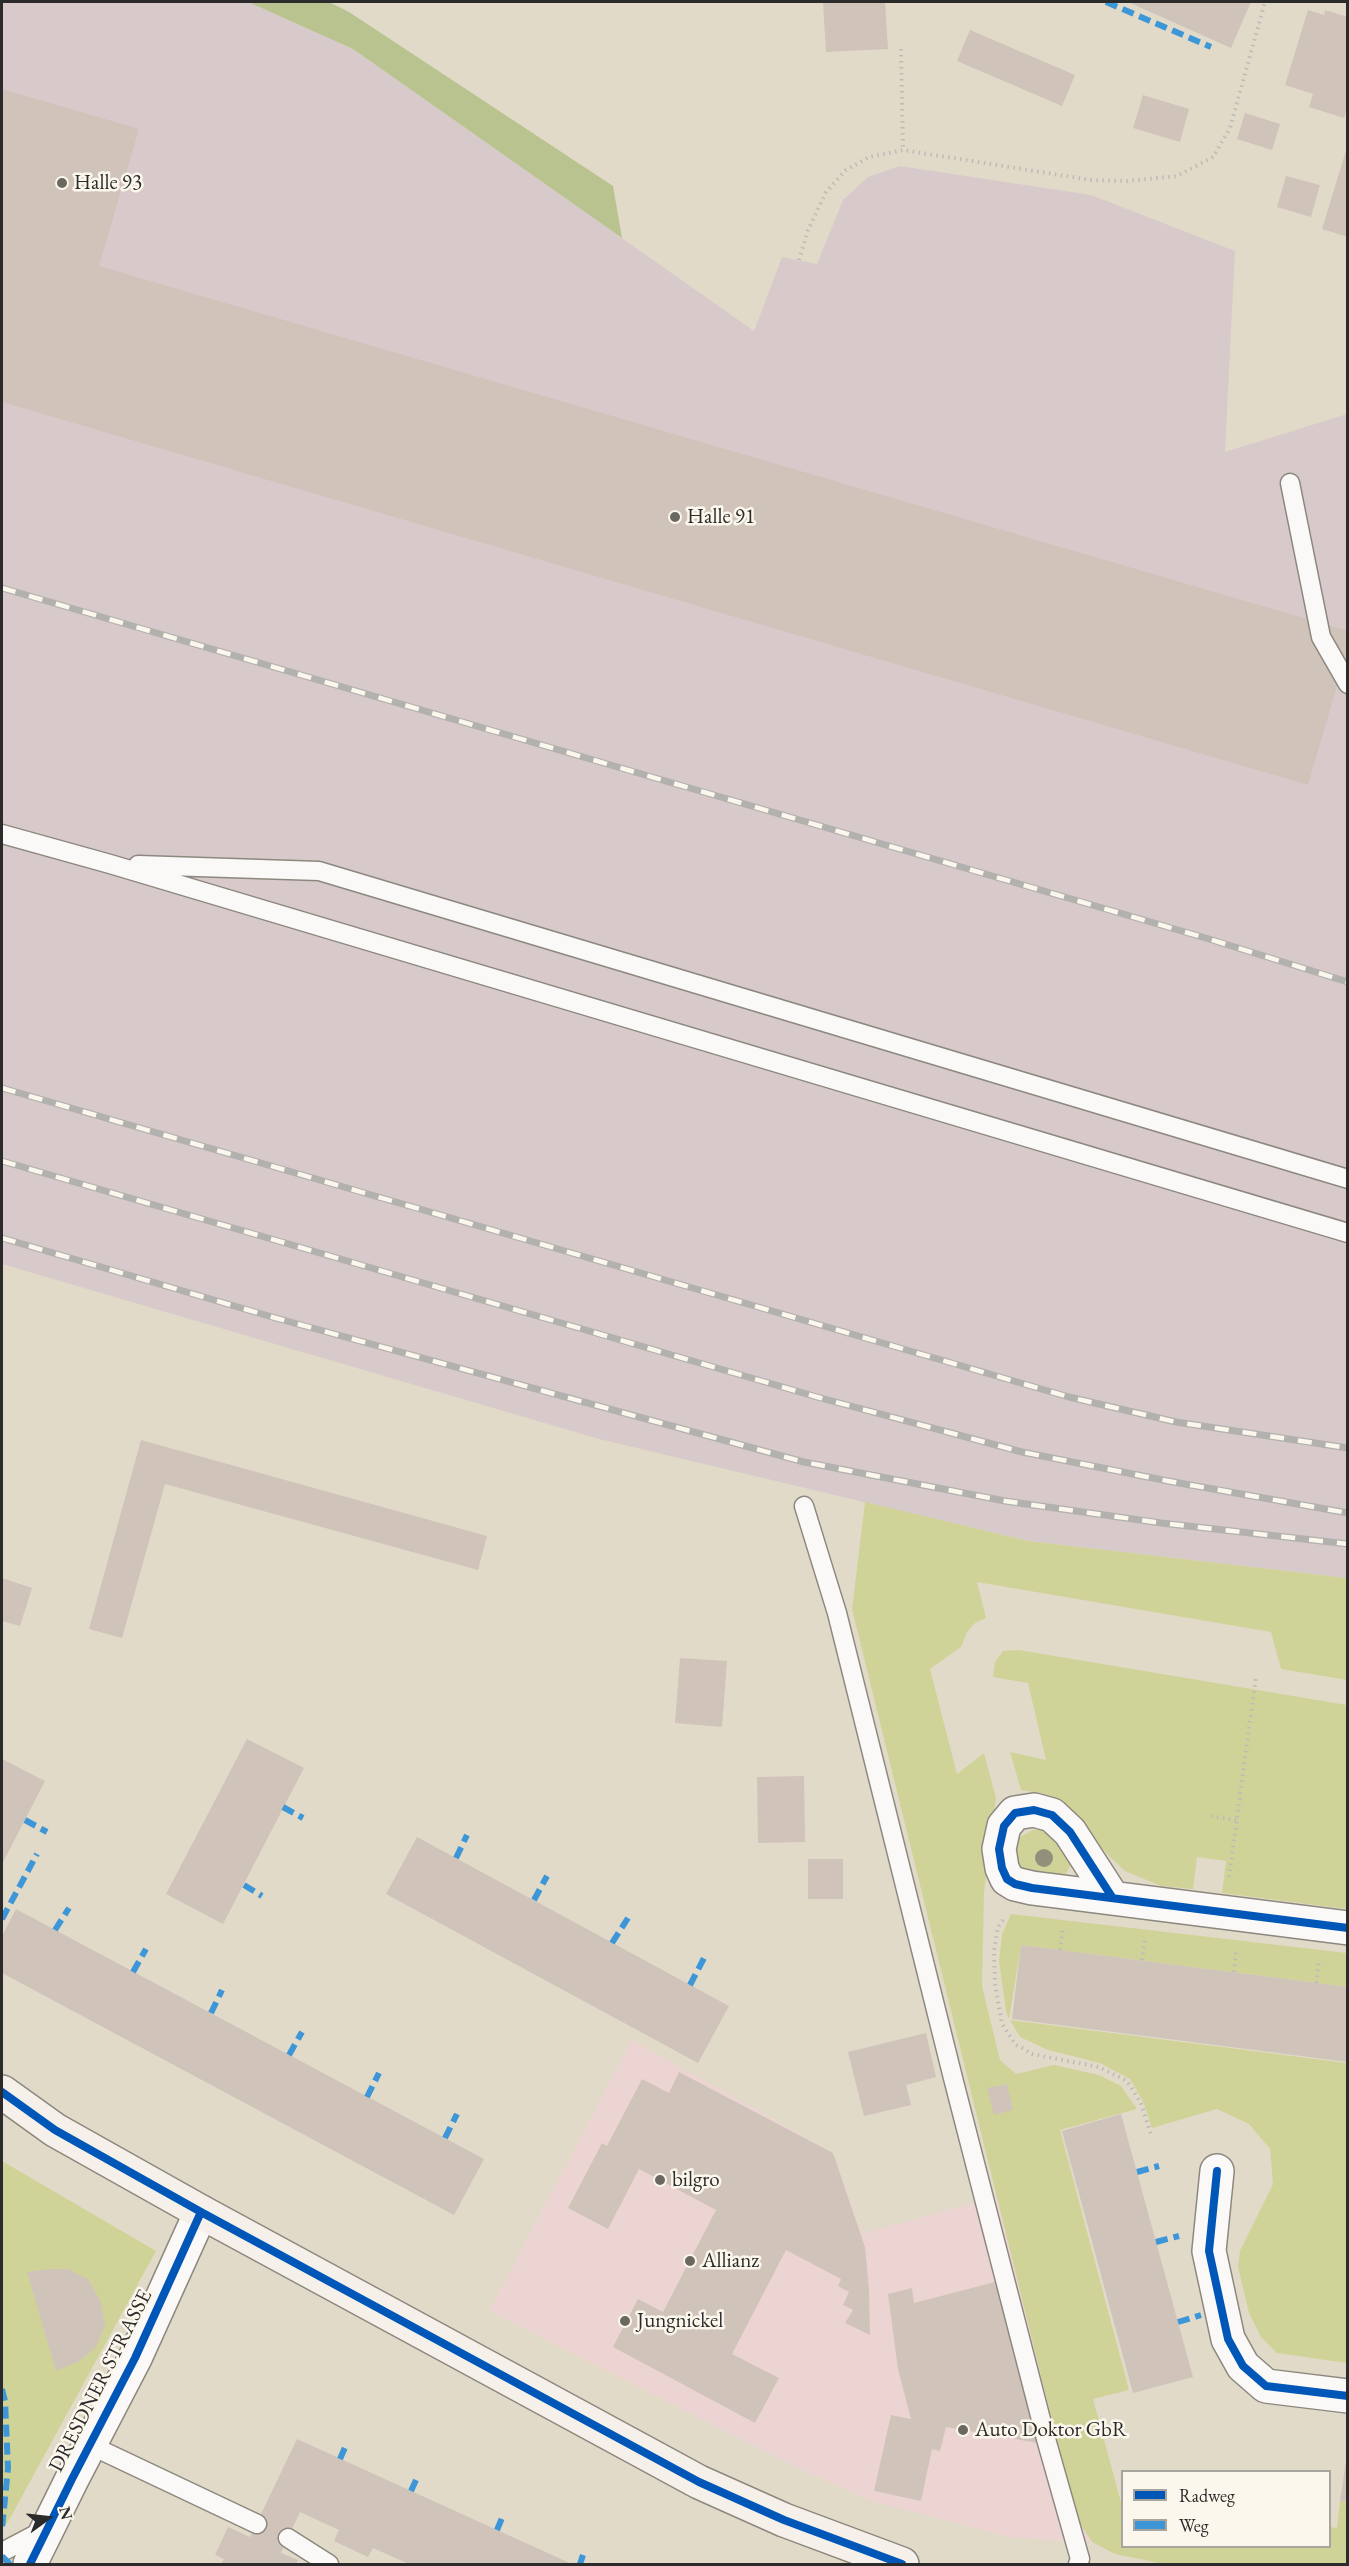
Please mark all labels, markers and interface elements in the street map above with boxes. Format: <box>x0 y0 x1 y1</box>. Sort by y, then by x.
place label: Halle 93 <box>74 170 142 196</box>
marker: Halle 93 <box>55 176 69 190</box>
place label: Halle 91 <box>687 504 755 530</box>
marker: Halle 91 <box>668 510 682 524</box>
place label: bilgro <box>672 2167 720 2193</box>
marker: bilgro <box>653 2173 667 2187</box>
place label: Allianz <box>702 2248 759 2274</box>
marker: Allianz <box>683 2254 697 2268</box>
street label: DRESDNER STRASSE <box>44 2286 158 2476</box>
place label: Jungnickel <box>637 2308 723 2334</box>
marker: Jungnickel <box>618 2314 632 2328</box>
place label: Auto Doktor GbR <box>975 2417 1127 2443</box>
marker: Auto Doktor GbR <box>956 2423 970 2437</box>
legend <box>1121 2470 1331 2548</box>
text: Radweg <box>1179 2484 1235 2507</box>
north arrow <box>18 2488 78 2548</box>
text: N <box>54 2504 78 2522</box>
text: Weg <box>1179 2514 1209 2537</box>

